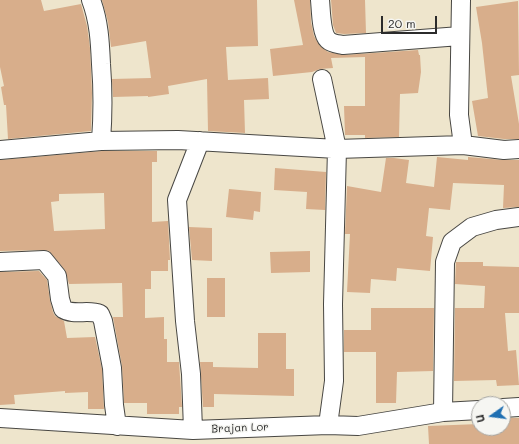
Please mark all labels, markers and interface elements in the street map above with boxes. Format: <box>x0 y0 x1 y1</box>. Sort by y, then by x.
scale bar <box>383 8 439 34</box>
text: 20 m <box>388 15 416 31</box>
north arrow <box>471 396 511 436</box>
text: U <box>472 413 488 424</box>
street label: Brajan Lor <box>211 420 269 436</box>

